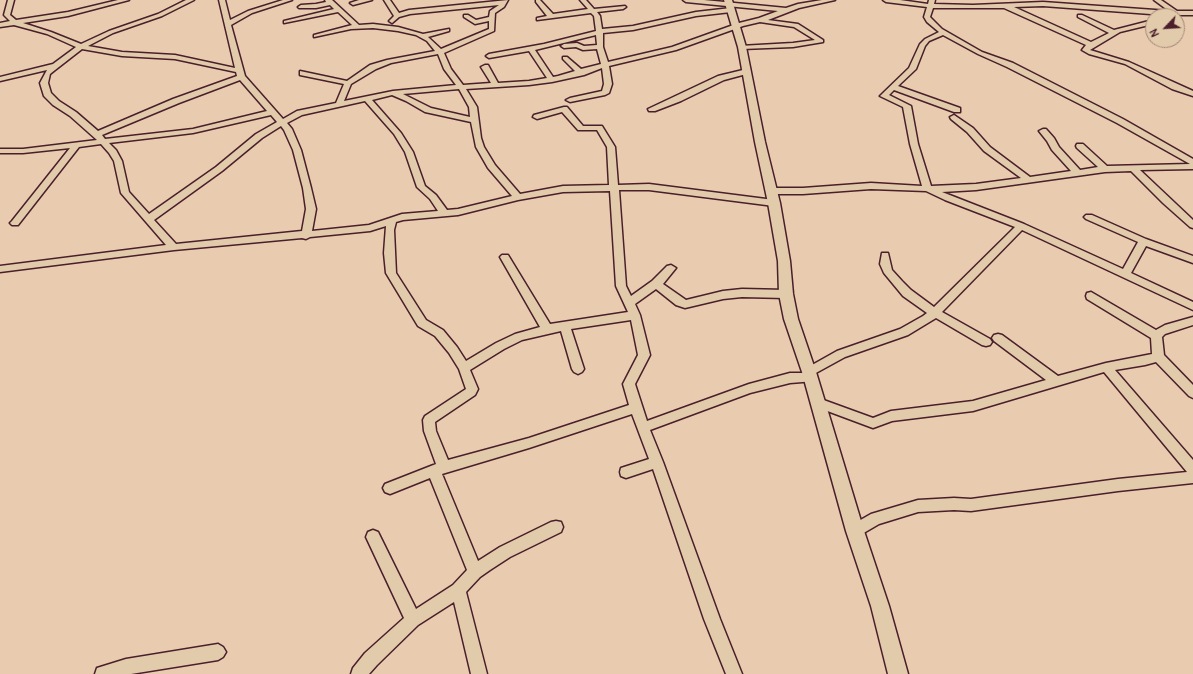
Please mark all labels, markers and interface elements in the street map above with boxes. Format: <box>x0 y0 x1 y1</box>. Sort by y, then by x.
north arrow <box>1145 8 1185 48</box>
text: N <box>1147 27 1162 39</box>

